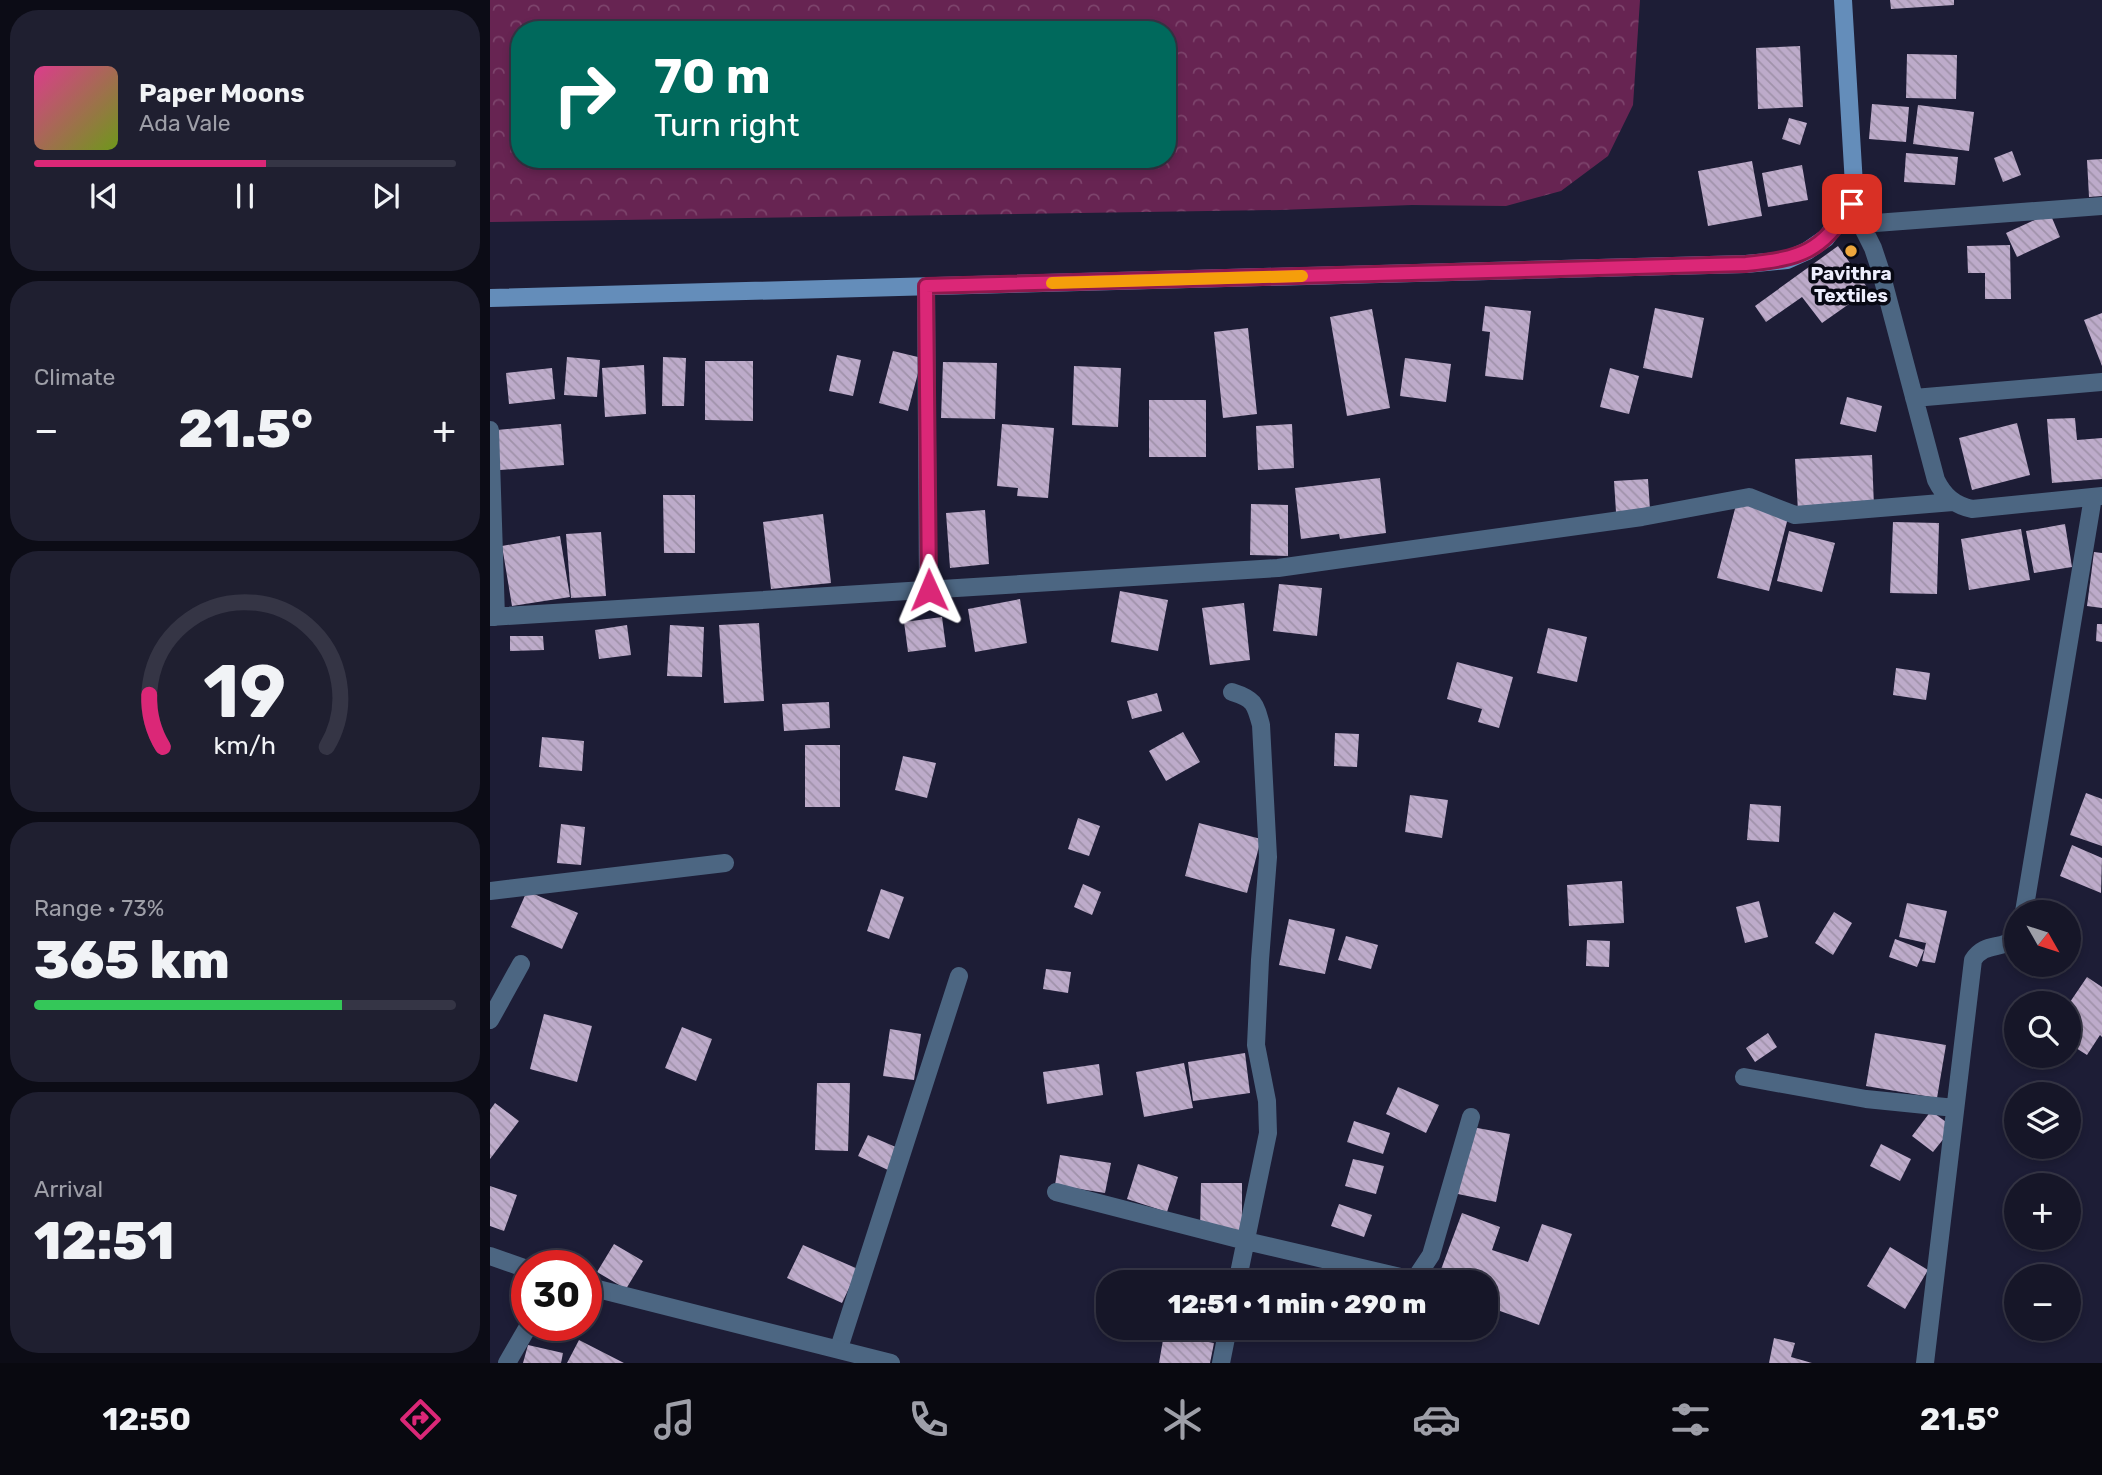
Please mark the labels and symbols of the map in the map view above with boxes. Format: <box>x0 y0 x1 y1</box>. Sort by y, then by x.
pin <box>1822 174 1882 234</box>
marker: Pavithra Textiles <box>1843 243 1859 259</box>
place label: Pavithra Textiles <box>1810 262 1892 307</box>
position arrow <box>892 553 966 627</box>
north arrow <box>2004 900 2081 976</box>
speed limit sign: 30 <box>511 1250 602 1341</box>

